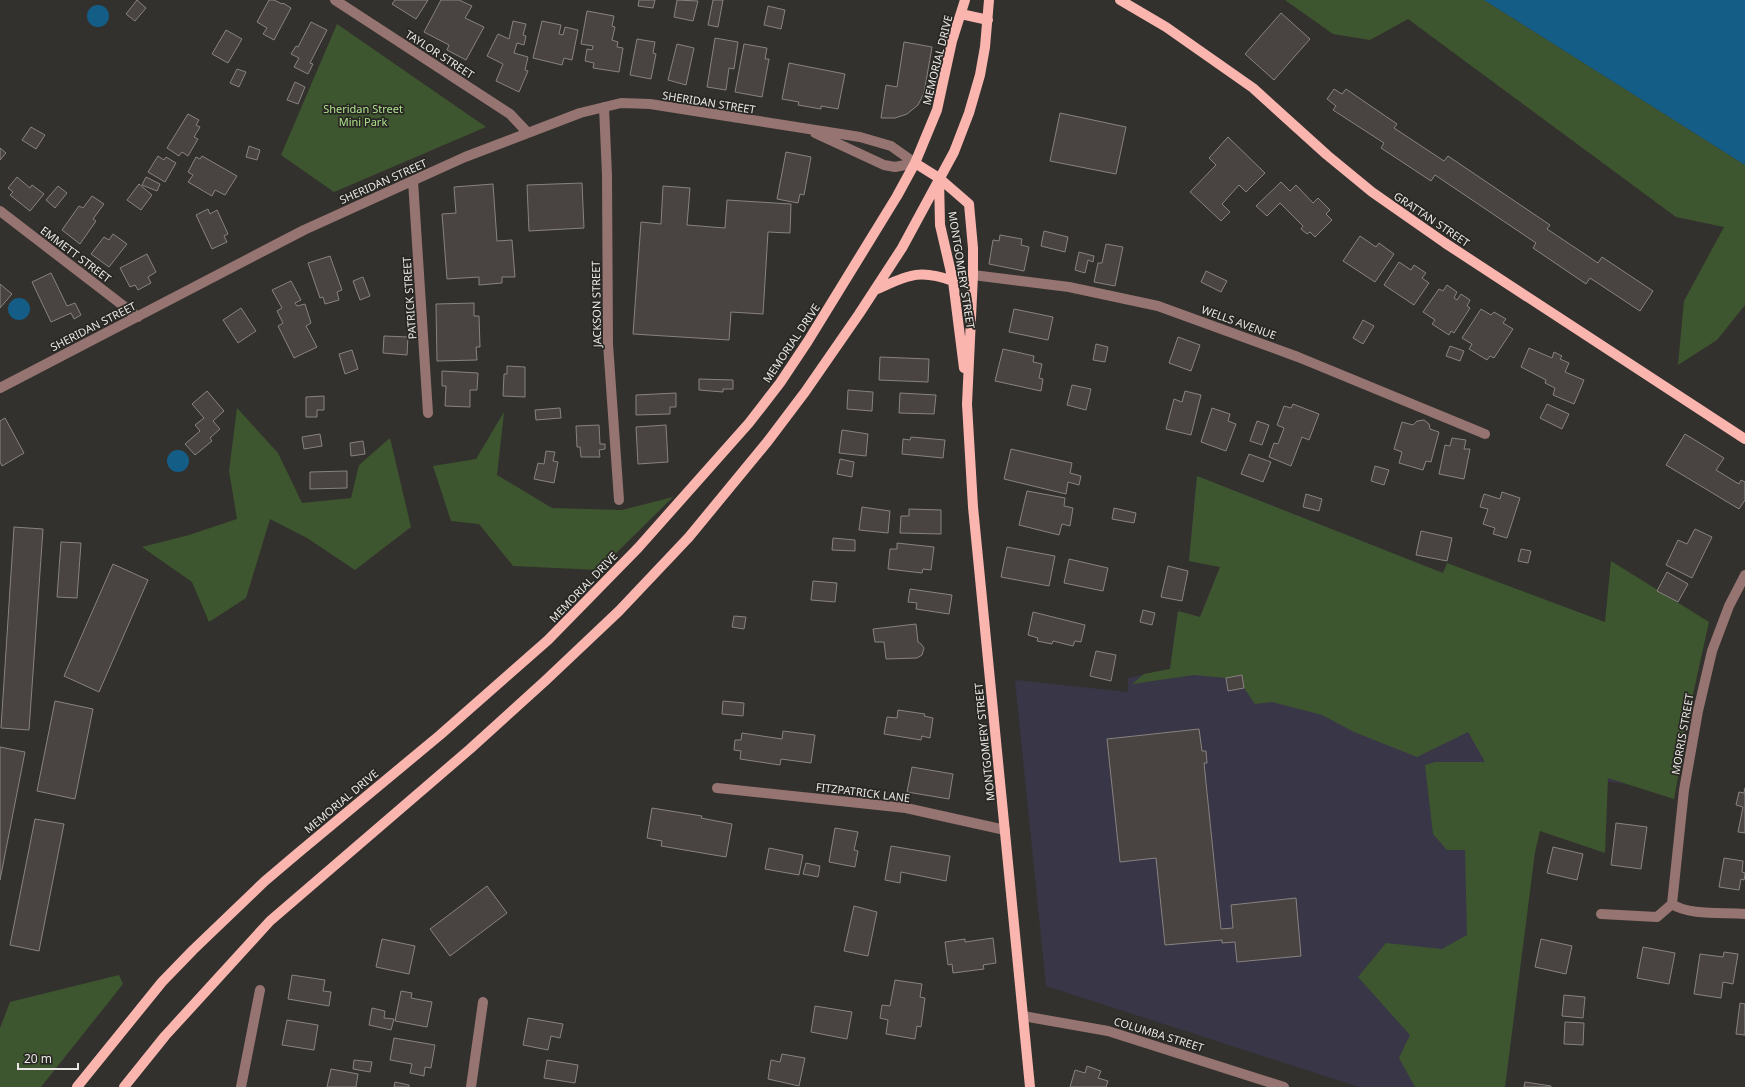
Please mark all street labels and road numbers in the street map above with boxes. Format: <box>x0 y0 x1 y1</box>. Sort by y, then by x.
street label: MEMORIAL DRIVE <box>919 13 955 107</box>
street label: TAYLOR STREET <box>403 26 477 82</box>
street label: SHERIDAN STREET <box>661 87 757 117</box>
street label: SHERIDAN STREET <box>337 155 429 207</box>
street label: GRATTAN STREET <box>1391 188 1473 250</box>
street label: MONTGOMERY STREET <box>945 210 979 330</box>
street label: EMMETT STREET <box>38 222 114 286</box>
street label: PATRICK STREET <box>399 256 419 340</box>
street label: JACKSON STREET <box>588 260 604 349</box>
street label: SHERIDAN STREET <box>48 298 138 354</box>
street label: MEMORIAL DRIVE <box>759 301 823 385</box>
street label: WELLS AVENUE <box>1200 302 1278 342</box>
street label: MEMORIAL DRIVE <box>546 549 620 625</box>
street label: MONTGOMERY STREET <box>970 682 998 802</box>
street label: MORRIS STREET <box>1667 692 1697 776</box>
street label: MEMORIAL DRIVE <box>301 766 381 836</box>
street label: FITZPATRICK LANE <box>815 779 911 805</box>
street label: COLUMBA STREET <box>1112 1013 1206 1055</box>

